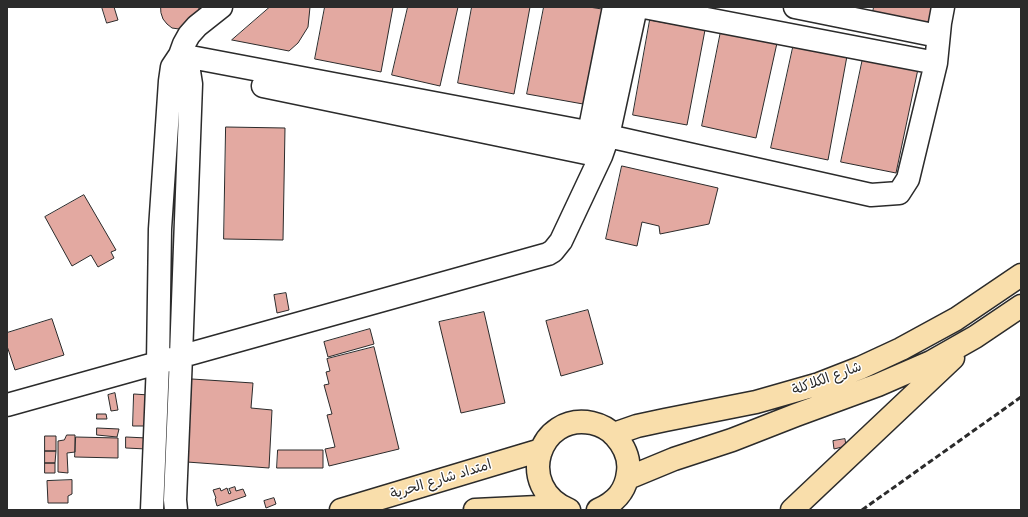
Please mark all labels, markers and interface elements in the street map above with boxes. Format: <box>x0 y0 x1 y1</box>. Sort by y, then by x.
street label: شارع الكلاكلة <box>790 359 864 399</box>
street label: امتداد شارع الحرية <box>388 457 494 503</box>

